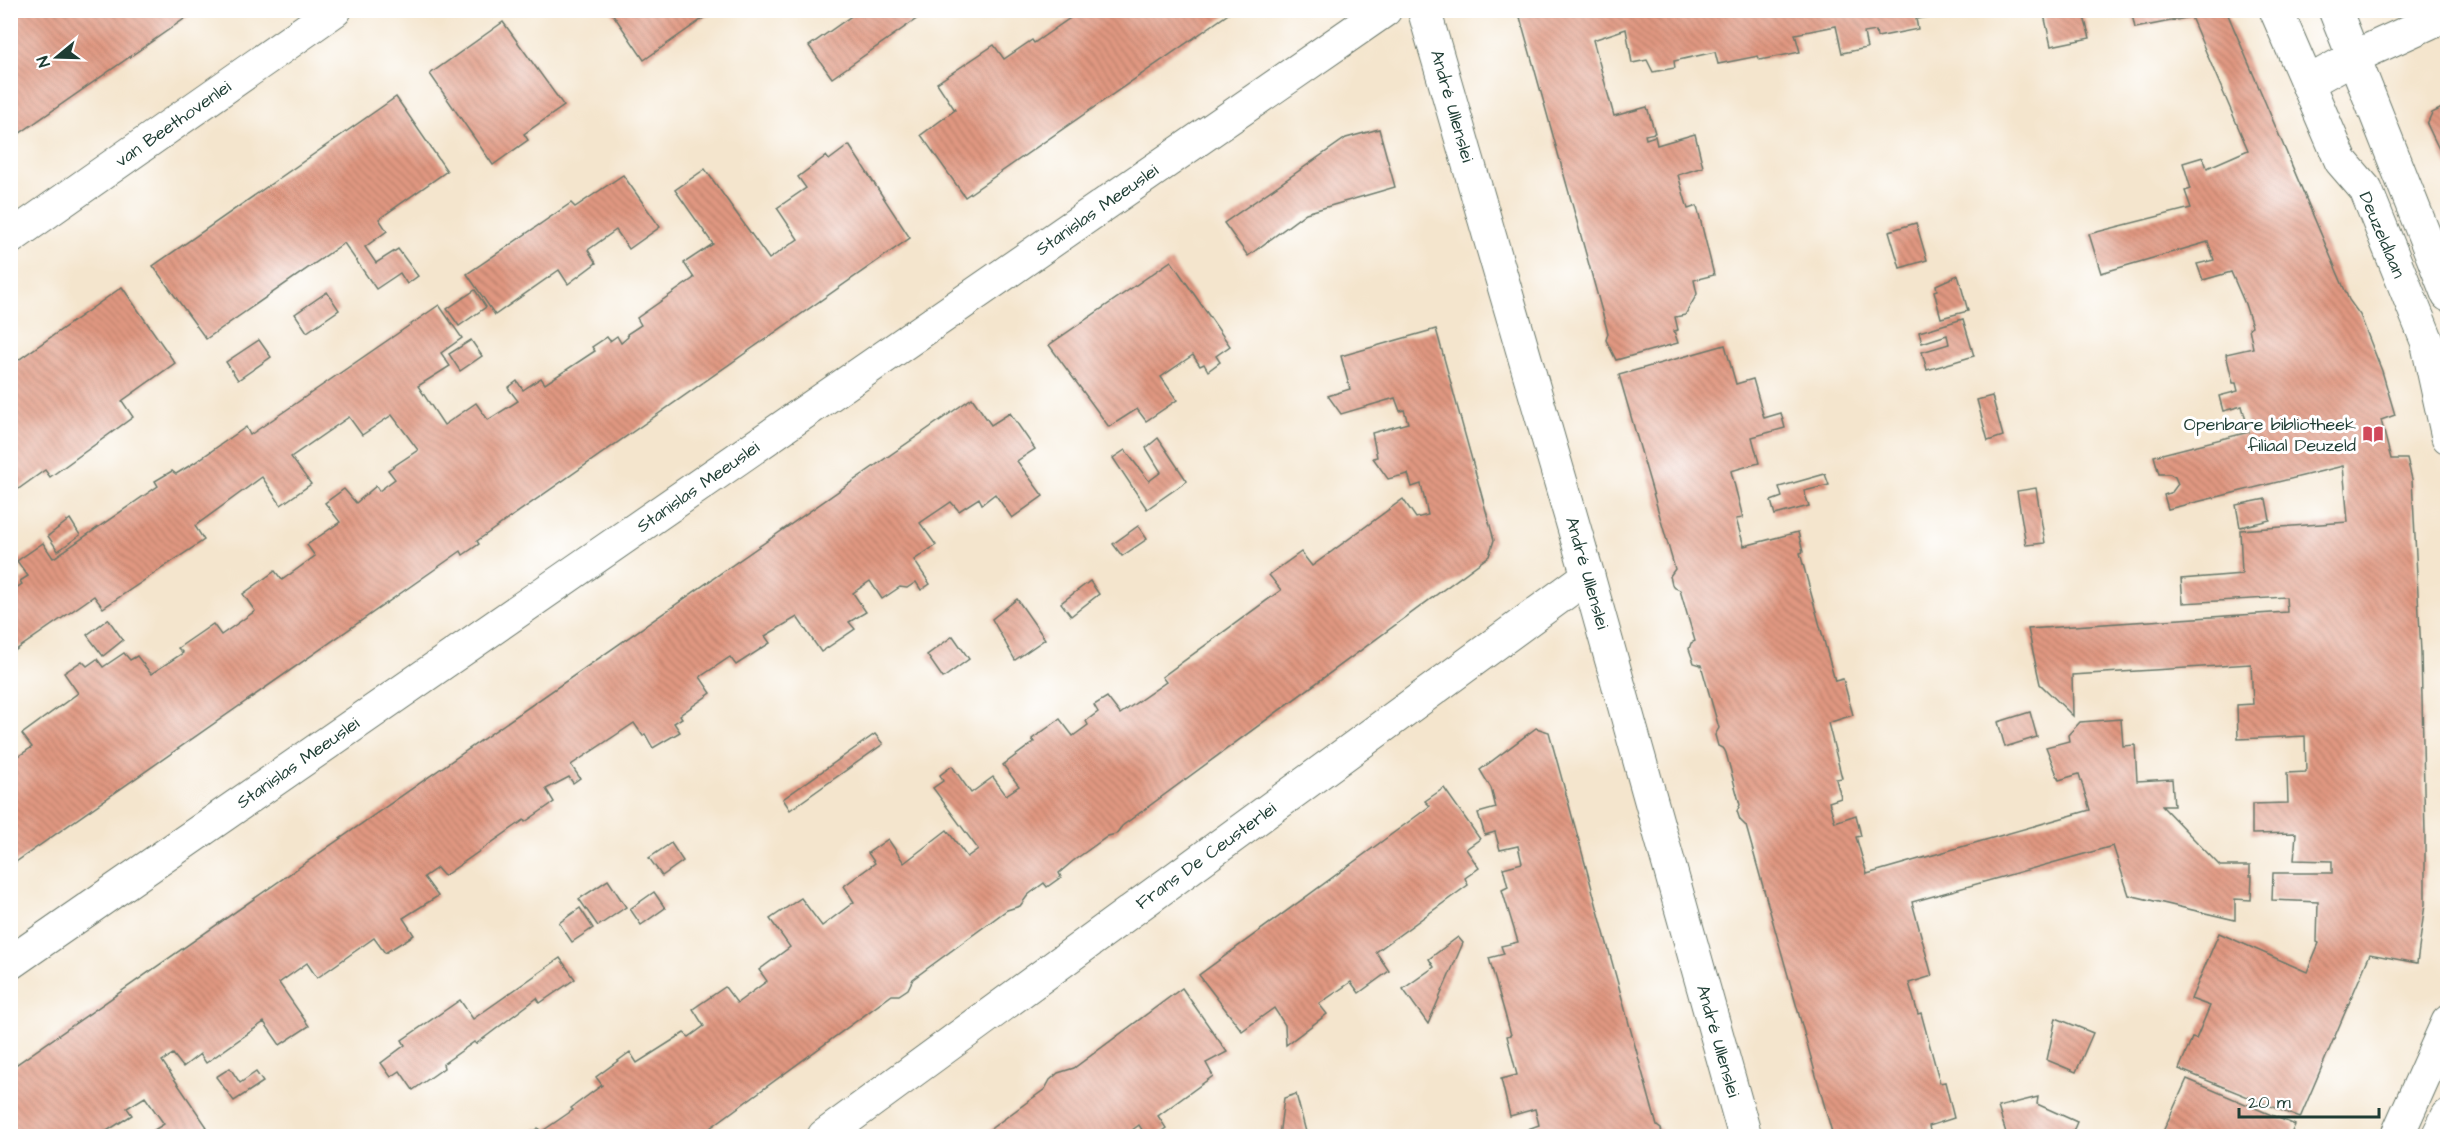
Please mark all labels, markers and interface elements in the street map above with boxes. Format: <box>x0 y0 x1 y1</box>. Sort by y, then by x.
north arrow <box>27 27 87 87</box>
street label: André Ullenslei <box>1424 47 1480 165</box>
text: N <box>32 53 56 70</box>
street label: van Beethovenlei <box>110 74 236 173</box>
street label: Stanislas Meeuslei <box>1031 158 1164 262</box>
street label: Deuzeldlaan <box>2353 188 2411 282</box>
place label: Openbare bibliotheek filiaal Deuzeld <box>2184 412 2356 458</box>
library icon: Openbare bibliotheek filiaal Deuzeld <box>2361 422 2385 446</box>
street label: Stanislas Meeuslei <box>632 435 765 539</box>
street label: André Ullenslei <box>1559 514 1615 632</box>
street label: Stanislas Meeuslei <box>232 711 365 815</box>
street label: Frans De Ceusterlei <box>1131 796 1282 916</box>
street label: André Ullenslei <box>1690 982 1746 1100</box>
scale bar <box>2239 1081 2378 1119</box>
text: 20 m <box>2248 1090 2291 1115</box>

